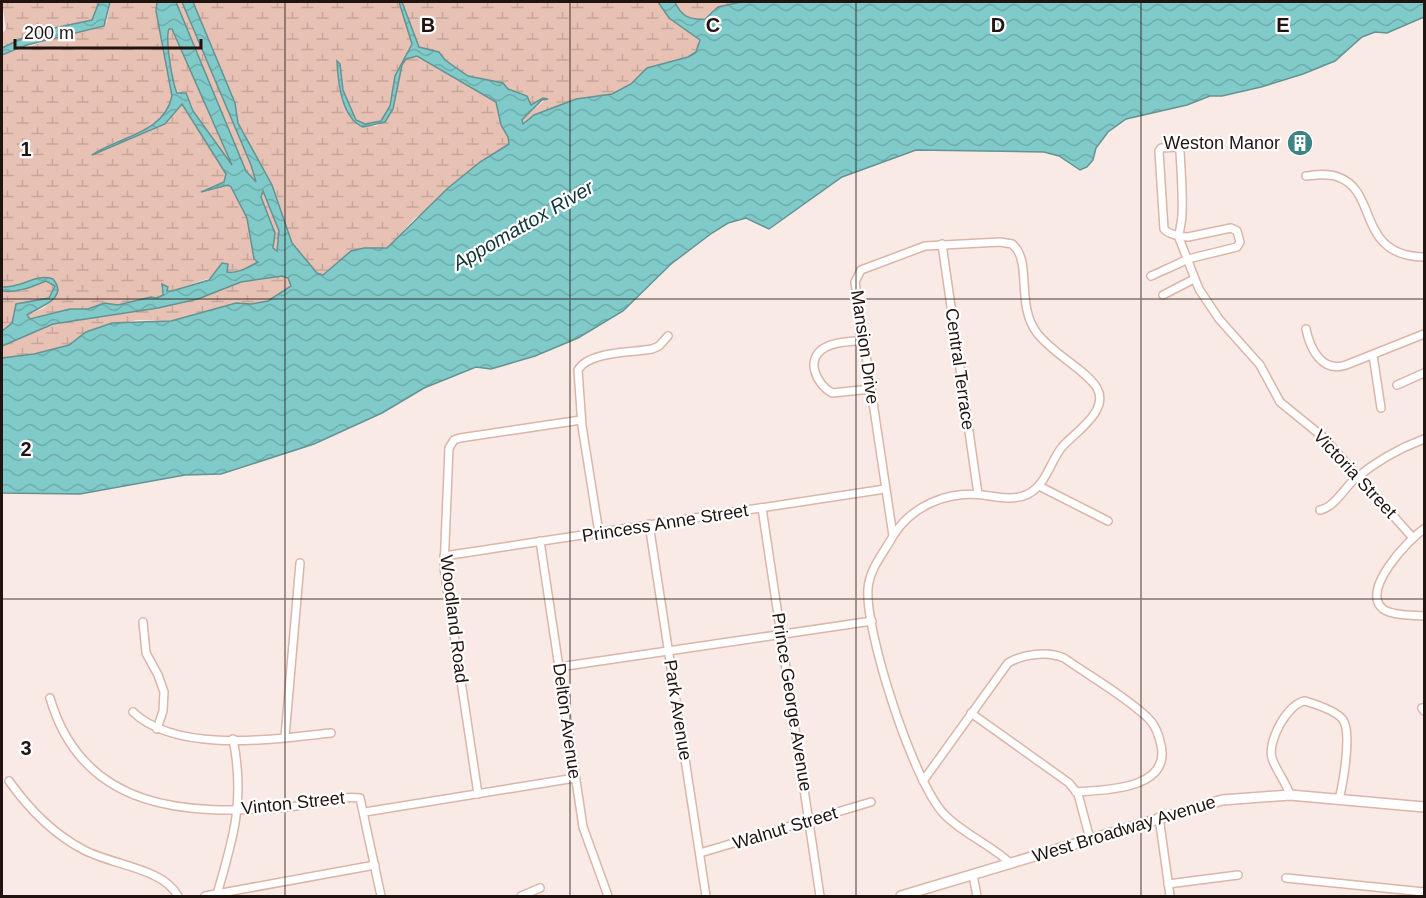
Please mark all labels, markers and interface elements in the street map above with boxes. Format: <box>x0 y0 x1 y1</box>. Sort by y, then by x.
scale bar <box>15 12 201 50</box>
text: B <box>421 14 435 36</box>
text: C <box>706 14 720 36</box>
text: D <box>991 14 1005 36</box>
text: E <box>1276 14 1290 36</box>
text: 200 m <box>24 23 74 43</box>
building icon: Weston Manor <box>1285 128 1315 158</box>
place label: Weston Manor <box>1163 133 1280 153</box>
text: 1 <box>20 138 32 160</box>
water label: Appomattox River <box>448 175 598 275</box>
street label: Mansion Drive <box>847 289 883 405</box>
street label: Central Terrace <box>942 307 978 431</box>
street label: Victoria Street <box>1309 426 1401 522</box>
text: 2 <box>20 438 32 460</box>
street label: Princess Anne Street <box>580 500 750 546</box>
street label: Woodland Road <box>436 554 472 684</box>
street label: Prince George Avenue <box>768 611 816 793</box>
street label: Park Avenue <box>660 658 696 762</box>
street label: Delton Avenue <box>549 662 585 780</box>
text: 3 <box>20 737 32 759</box>
street label: Vinton Street <box>240 788 346 818</box>
street label: West Broadway Avenue <box>1030 792 1218 866</box>
street label: Walnut Street <box>730 803 840 853</box>

